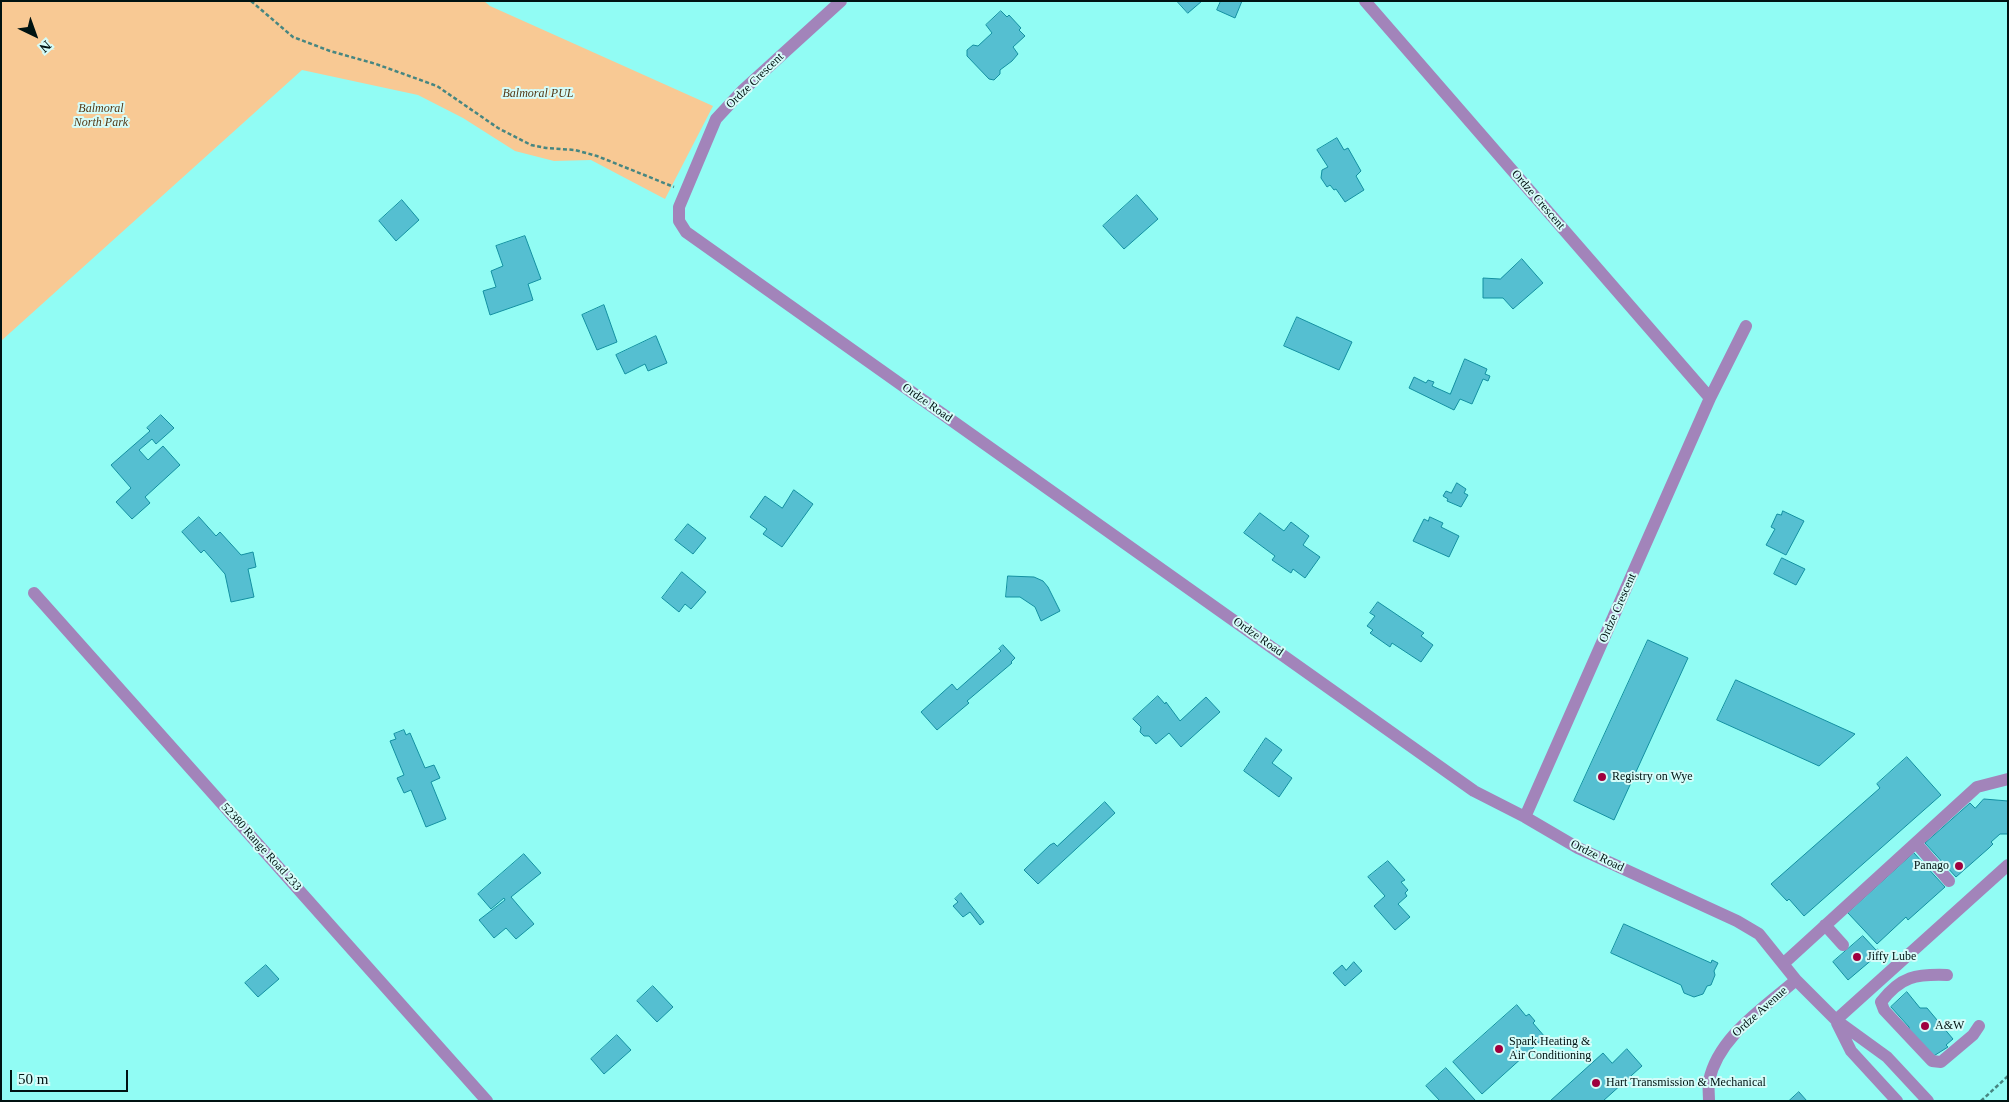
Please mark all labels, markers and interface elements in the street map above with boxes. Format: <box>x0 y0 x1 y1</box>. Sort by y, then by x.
north arrow <box>10 10 60 60</box>
text: N <box>37 38 54 55</box>
street label: Ordze Crescent <box>723 50 787 112</box>
park label: Balmoral PUL <box>502 87 574 101</box>
park label: Balmoral North Park <box>74 102 128 130</box>
street label: Ordze Crescent <box>1508 167 1568 233</box>
street label: Ordze Road <box>899 381 955 425</box>
street label: Ordze Crescent <box>1596 571 1640 645</box>
street label: Ordze Road <box>1230 615 1286 659</box>
place label: Registry on Wye <box>1612 770 1693 784</box>
marker: Registry on Wye <box>1596 771 1608 783</box>
street label: 52380 Range Road 233 <box>218 800 304 894</box>
street label: Ordze Road <box>1568 837 1626 875</box>
place label: Panago <box>1914 859 1949 873</box>
marker: Panago <box>1953 860 1965 872</box>
place label: Jiffy Lube <box>1867 950 1916 964</box>
marker: Jiffy Lube <box>1851 951 1863 963</box>
street label: Ordze Avenue <box>1730 984 1790 1040</box>
place label: A&W <box>1935 1019 1964 1033</box>
marker: A&W <box>1919 1020 1931 1032</box>
place label: Spark Heating & Air Conditioning <box>1509 1035 1591 1063</box>
marker: Spark Heating & Air Conditioning <box>1493 1043 1505 1055</box>
scale bar <box>12 1060 130 1092</box>
text: 50 m <box>18 1071 48 1087</box>
place label: Hart Transmission & Mechanical <box>1606 1076 1766 1090</box>
marker: Hart Transmission & Mechanical <box>1590 1077 1602 1089</box>

